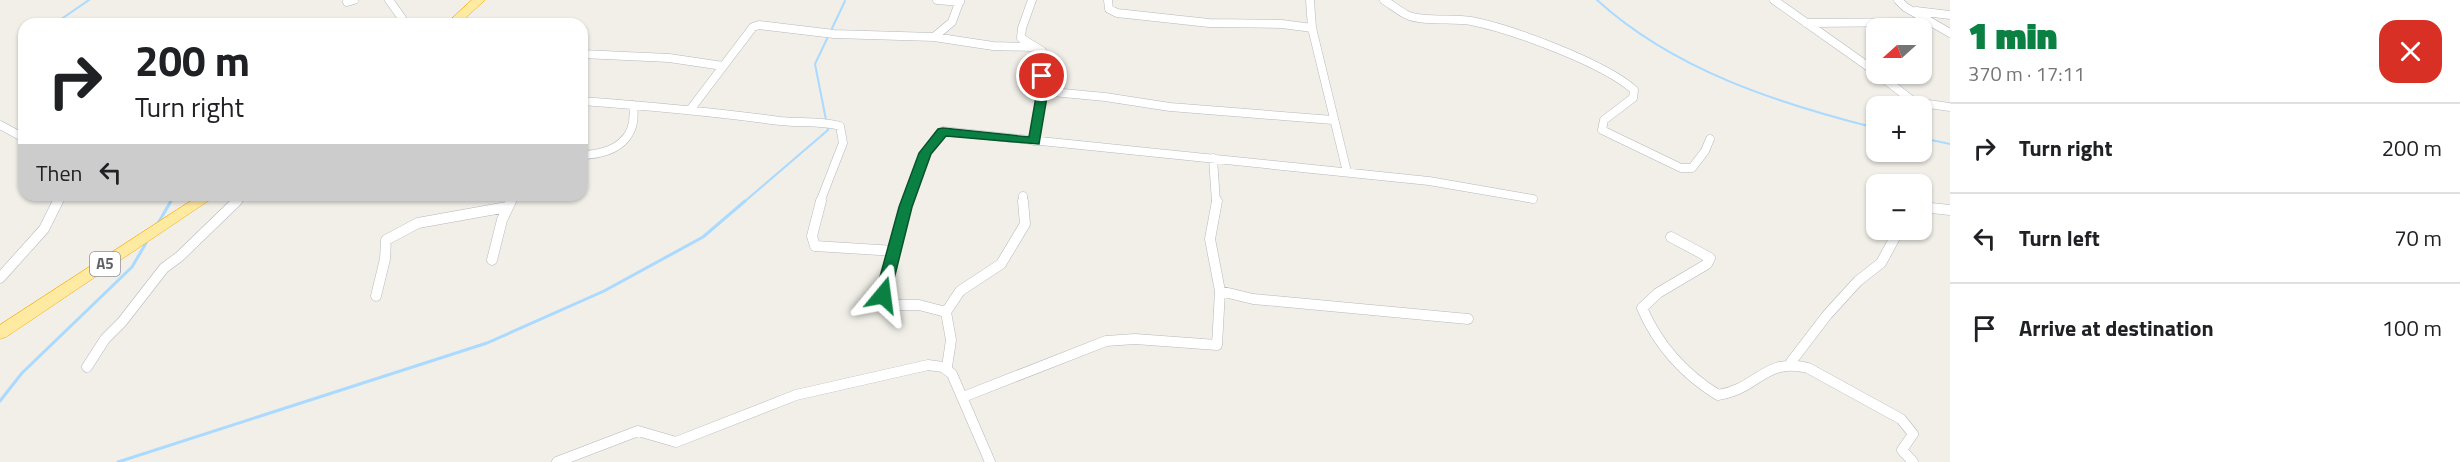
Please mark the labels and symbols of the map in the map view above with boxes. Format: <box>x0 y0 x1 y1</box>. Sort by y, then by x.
north arrow <box>1866 18 1932 84</box>
pin <box>1016 50 1067 101</box>
road number: A5 <box>90 252 120 276</box>
position arrow <box>851 263 915 327</box>

